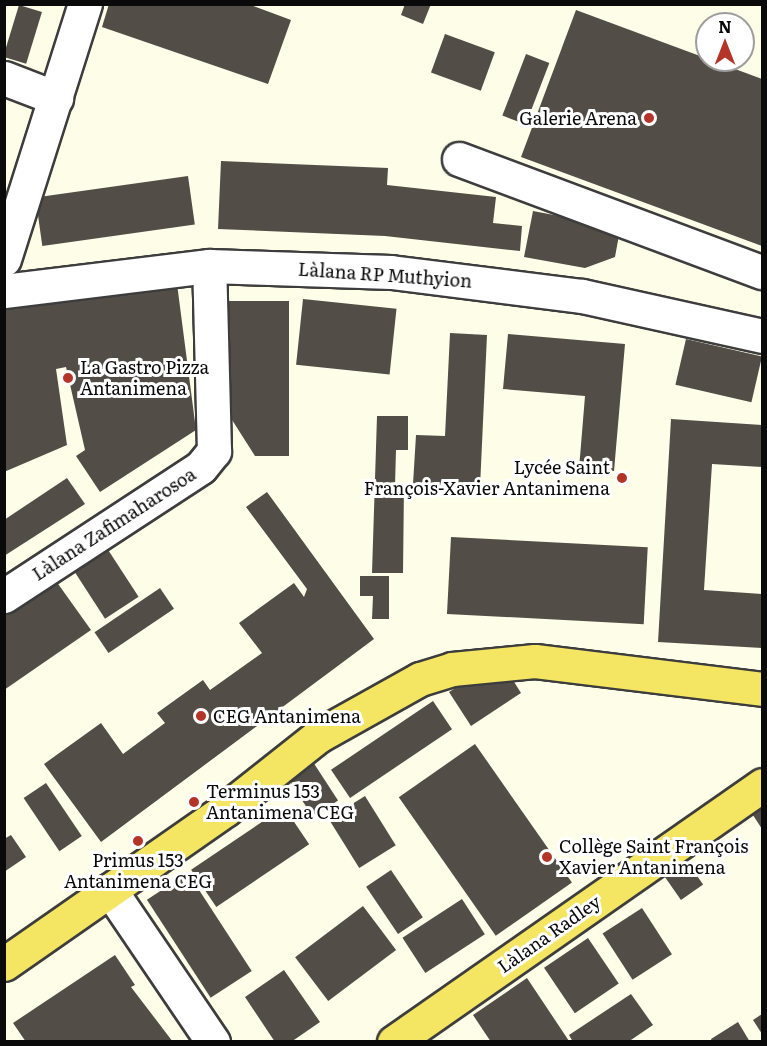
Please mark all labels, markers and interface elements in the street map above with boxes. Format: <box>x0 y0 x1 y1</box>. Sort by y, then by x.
north arrow <box>695 12 755 72</box>
text: N <box>718 14 732 38</box>
place label: Galerie Arena <box>519 107 637 129</box>
marker: Galerie Arena <box>642 111 656 125</box>
street label: Làlana RP Muthyion <box>297 258 473 292</box>
place label: La Gastro Pizza Antanimena <box>80 357 209 400</box>
marker: La Gastro Pizza Antanimena <box>61 371 75 385</box>
place label: Lycée Saint François-Xavier Antanimena <box>364 457 610 500</box>
street label: Làlana Zafimaharosoa <box>28 463 200 585</box>
marker: Lycée Saint François-Xavier Antanimena <box>615 471 629 485</box>
place label: CEG Antanimena <box>213 705 361 727</box>
marker: CEG Antanimena <box>194 709 208 723</box>
place label: Terminus 153 Antanimena CEG <box>206 781 354 824</box>
marker: Terminus 153 Antanimena CEG <box>187 795 201 809</box>
marker: Primus 153 Antanimena CEG <box>131 834 145 848</box>
place label: Collège Saint François Xavier Antanimena <box>559 836 748 878</box>
place label: Primus 153 Antanimena CEG <box>64 850 212 892</box>
marker: Collège Saint François Xavier Antanimena <box>540 850 554 864</box>
street label: Làlana Radley <box>493 891 605 977</box>

